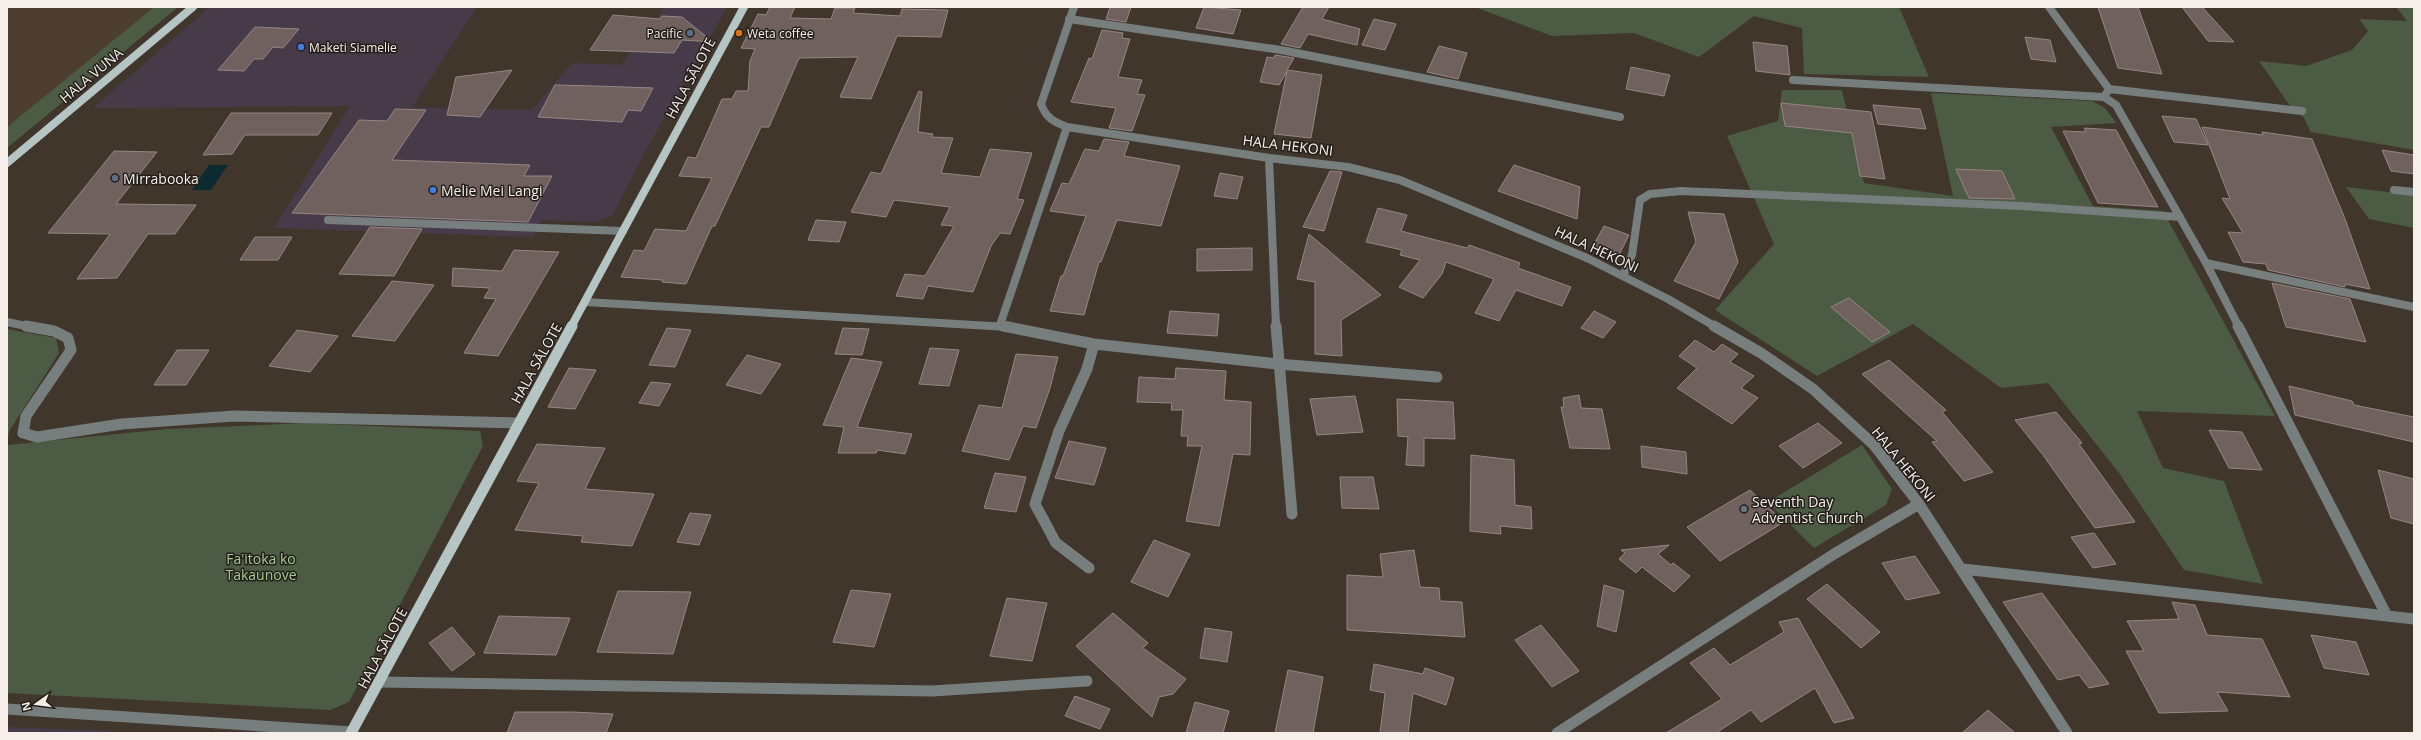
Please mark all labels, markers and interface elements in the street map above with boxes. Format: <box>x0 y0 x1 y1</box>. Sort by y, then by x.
place label: Pacific <box>647 25 682 42</box>
place label: Weta coffee <box>747 25 814 42</box>
marker: Pacific <box>685 28 695 38</box>
marker: Weta coffee <box>734 28 744 38</box>
street label: HALA SĀLOTE <box>661 34 719 122</box>
place label: Maketi Siamelie <box>309 39 397 56</box>
marker: Maketi Siamelie <box>296 42 306 52</box>
street label: HALA VUNA <box>55 43 127 107</box>
street label: HALA HEKONI <box>1242 130 1334 160</box>
place label: Mirrabooka <box>123 169 199 188</box>
marker: Mirrabooka <box>110 173 120 183</box>
place label: Melie Mei Langi <box>441 181 542 200</box>
marker: Melie Mei Langi <box>428 185 438 195</box>
street label: HALA HEKONI <box>1552 221 1642 277</box>
street label: HALA SĀLOTE <box>506 319 566 407</box>
street label: HALA HEKONI <box>1868 423 1940 505</box>
place label: Seventh Day Adventist Church <box>1752 492 1864 527</box>
marker: Seventh Day Adventist Church <box>1739 504 1749 514</box>
park label: Fa'itoka ko Takaunove <box>225 549 297 584</box>
street label: HALA SĀLOTE <box>353 604 411 692</box>
north arrow <box>16 684 56 724</box>
text: N <box>17 700 34 713</box>

